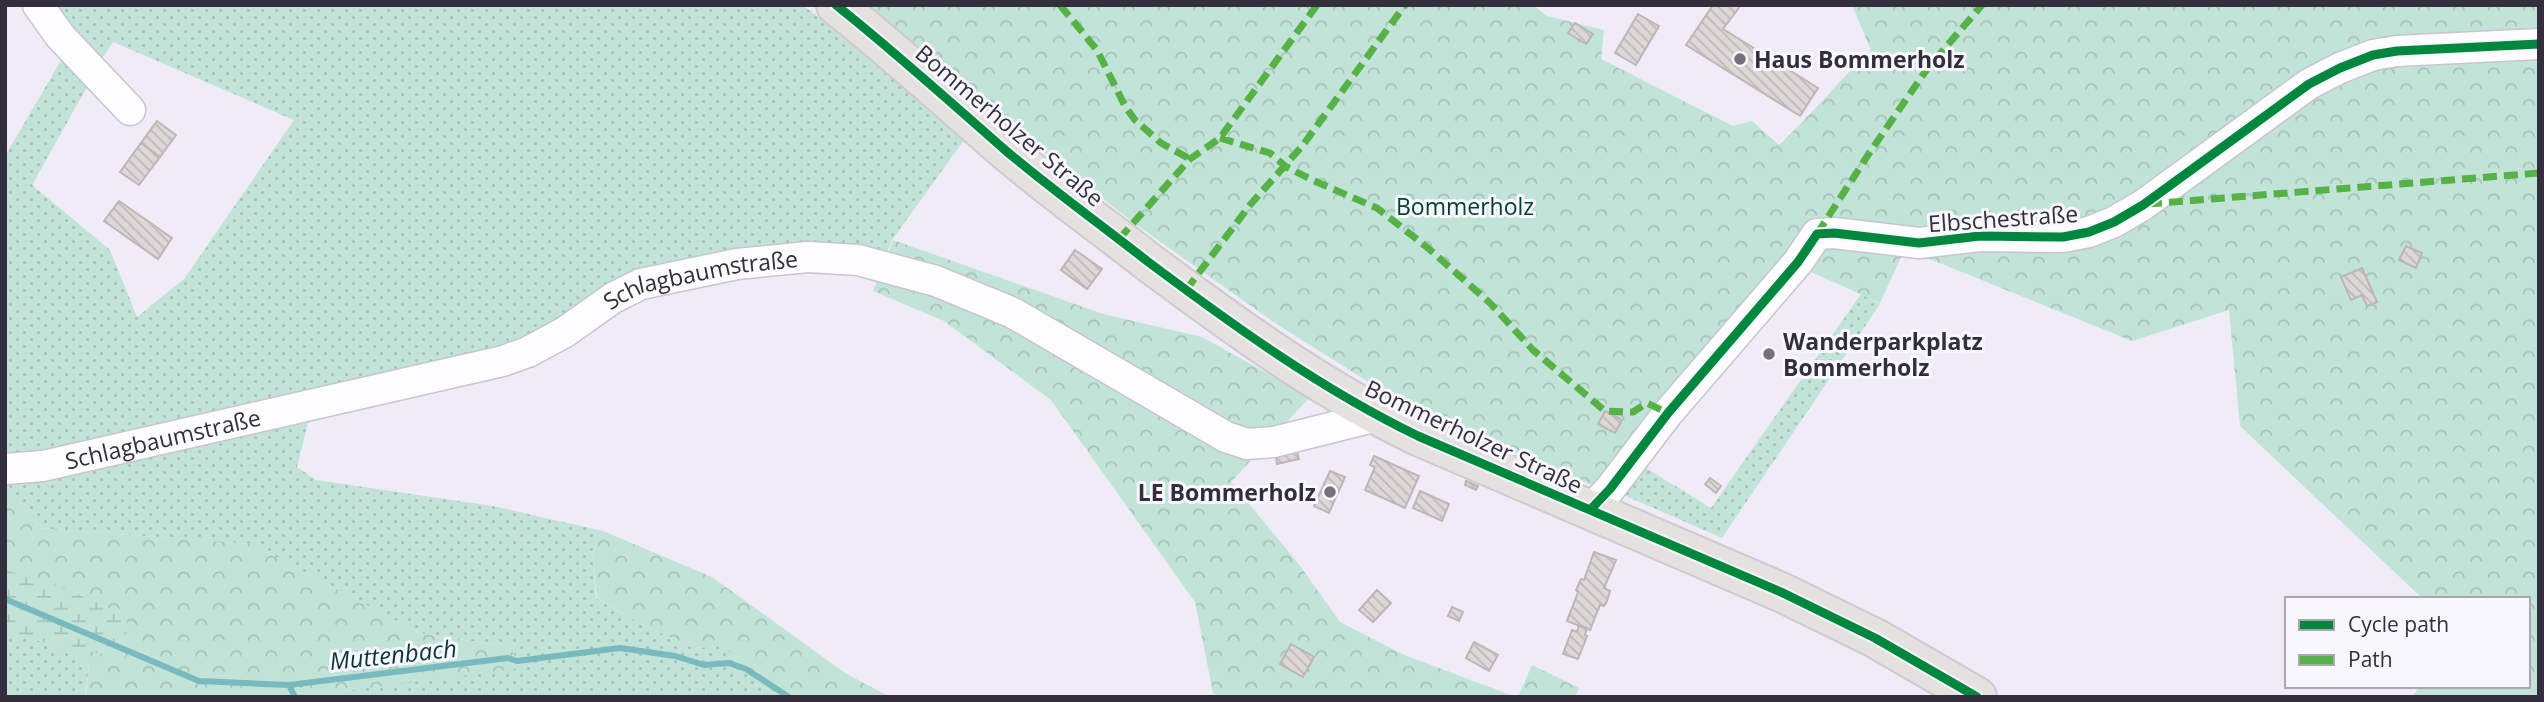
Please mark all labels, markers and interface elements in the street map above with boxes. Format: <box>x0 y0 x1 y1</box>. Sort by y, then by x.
street label: Bommerholzer Straße <box>909 37 1111 213</box>
place label: Haus Bommerholz <box>1754 43 1965 75</box>
marker: Haus Bommerholz <box>1732 51 1748 67</box>
park label: Bommerholz <box>1396 190 1534 222</box>
street label: Elbschestraße <box>1927 197 2079 239</box>
street label: Schlagbaumstraße <box>596 242 799 316</box>
place label: Wanderparkplatz Bommerholz <box>1783 325 1983 383</box>
marker: Wanderparkplatz Bommerholz <box>1761 346 1777 362</box>
street label: Bommerholzer Straße <box>1360 371 1588 501</box>
street label: Schlagbaumstraße <box>62 401 264 476</box>
place label: LE Bommerholz <box>1138 476 1316 508</box>
marker: LE Bommerholz <box>1322 484 1338 500</box>
legend <box>2285 597 2530 688</box>
text: Cycle path <box>2348 610 2449 638</box>
water label: Muttenbach <box>328 631 458 677</box>
text: Path <box>2348 645 2393 673</box>

